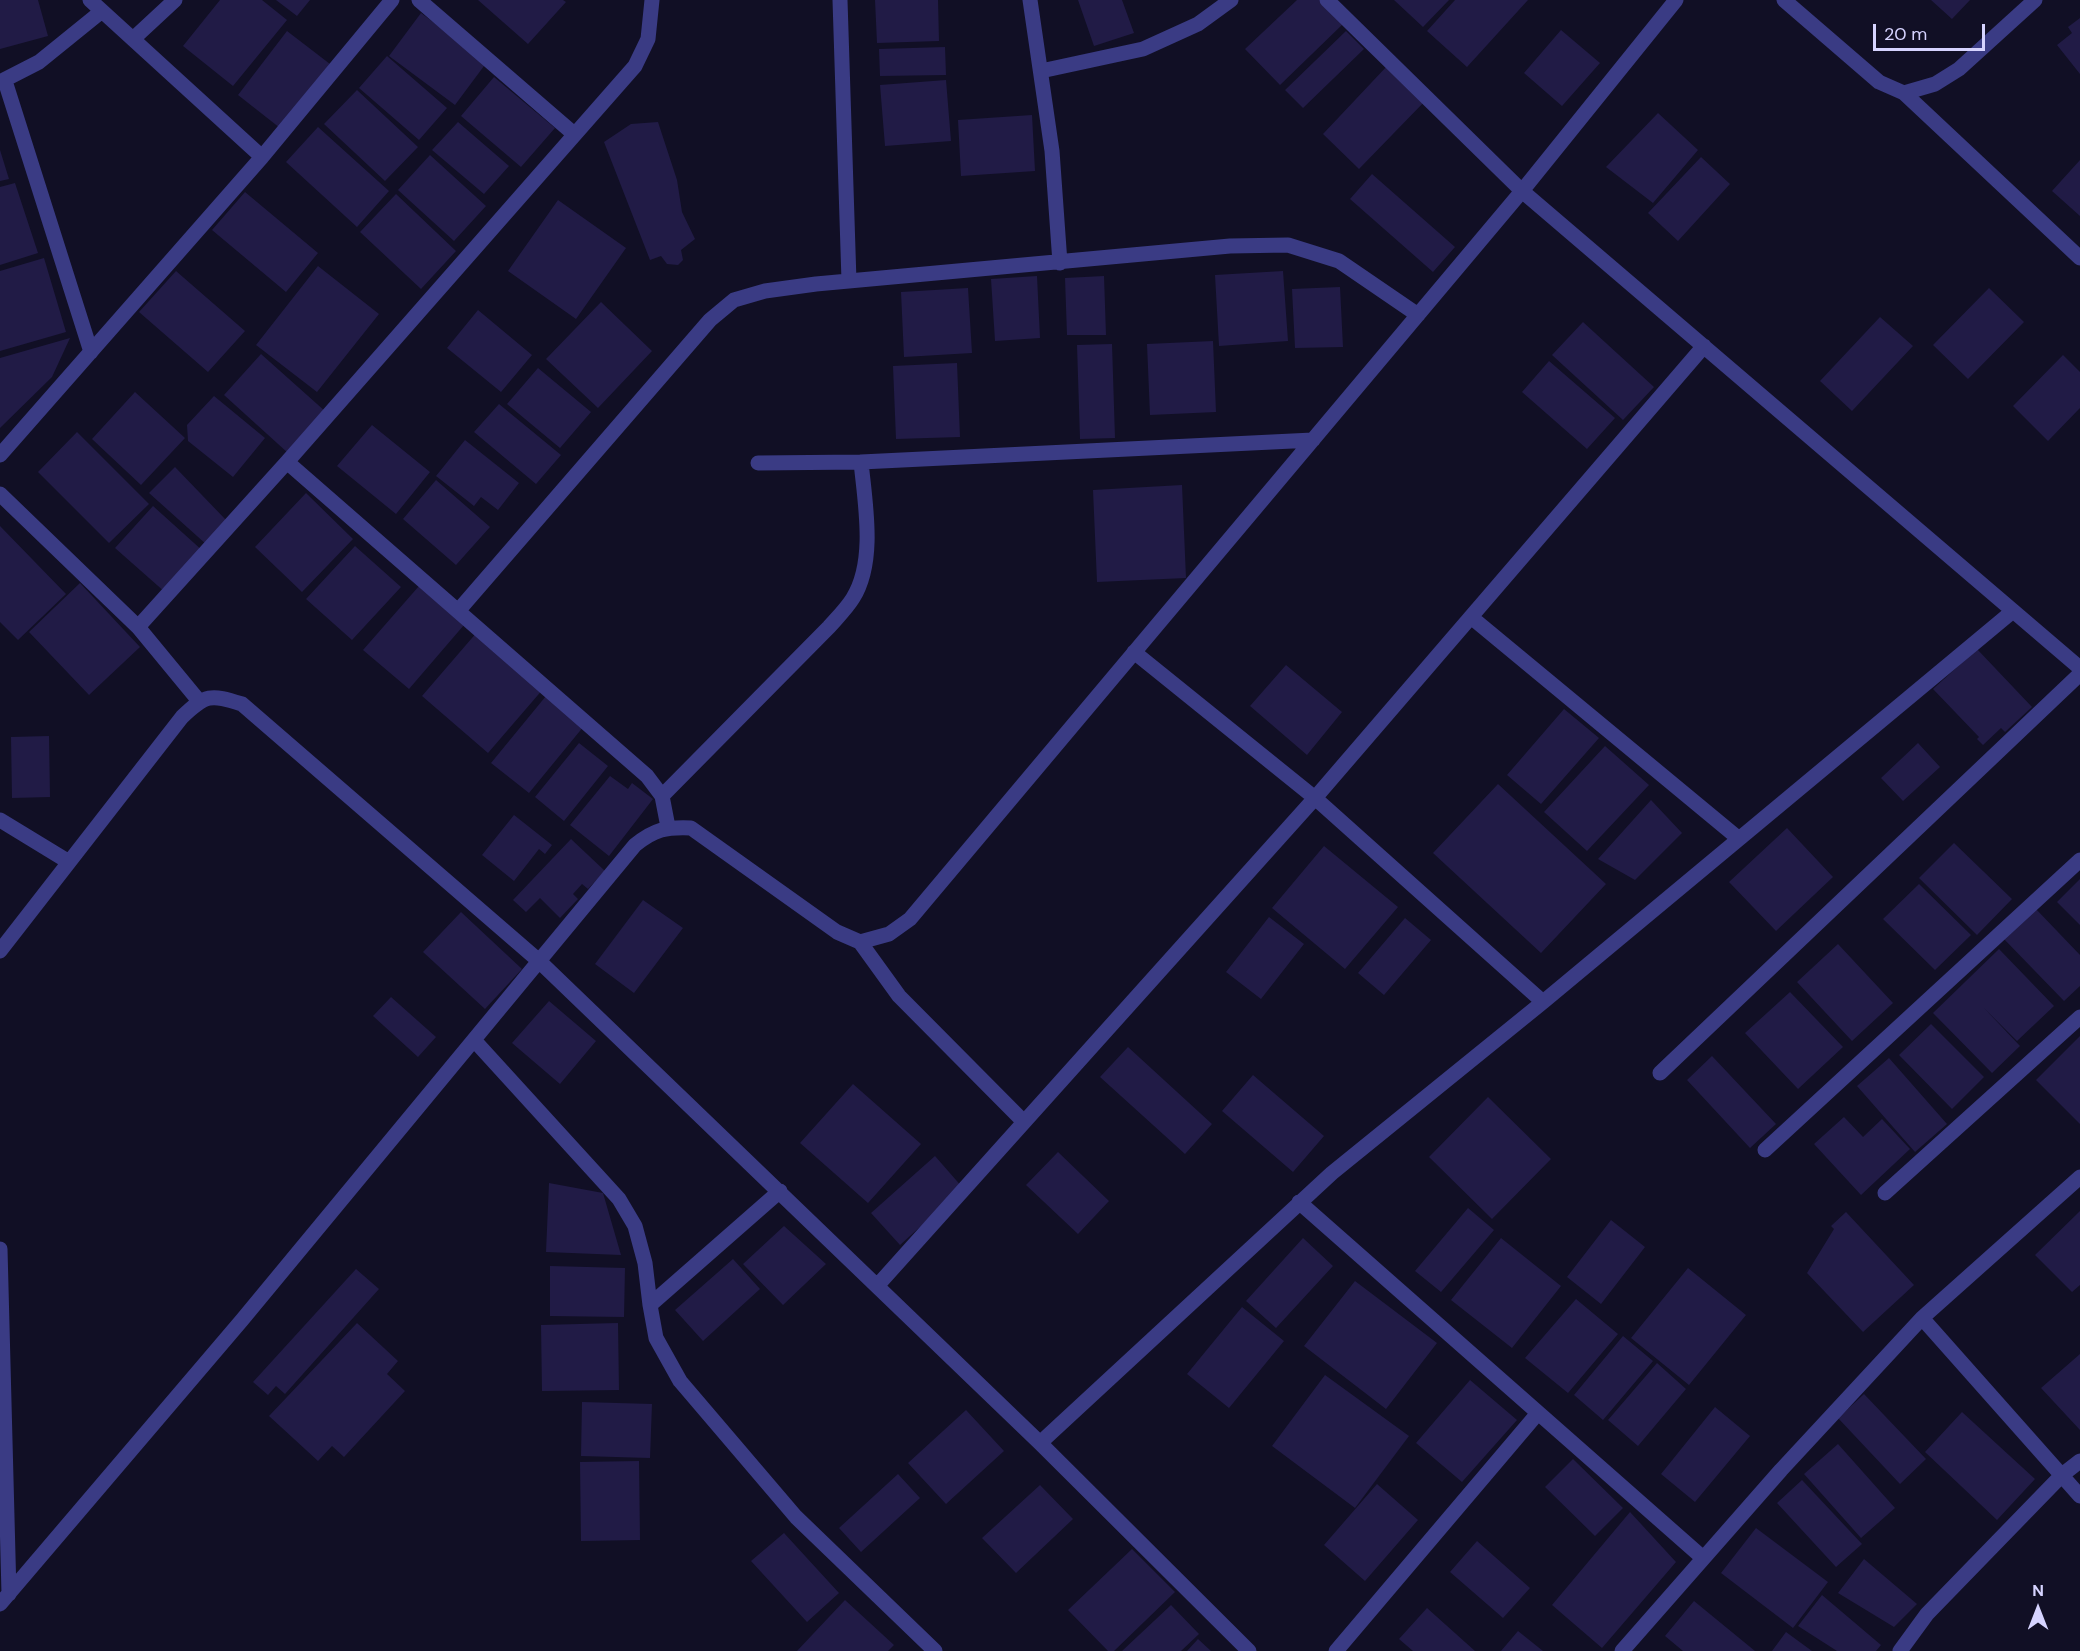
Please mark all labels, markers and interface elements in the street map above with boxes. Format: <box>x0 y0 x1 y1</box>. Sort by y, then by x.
scale bar <box>1876 12 1988 50</box>
text: 20 m <box>1884 22 1927 46</box>
north arrow <box>2008 1579 2068 1639</box>
text: N <box>2032 1580 2044 1601</box>

